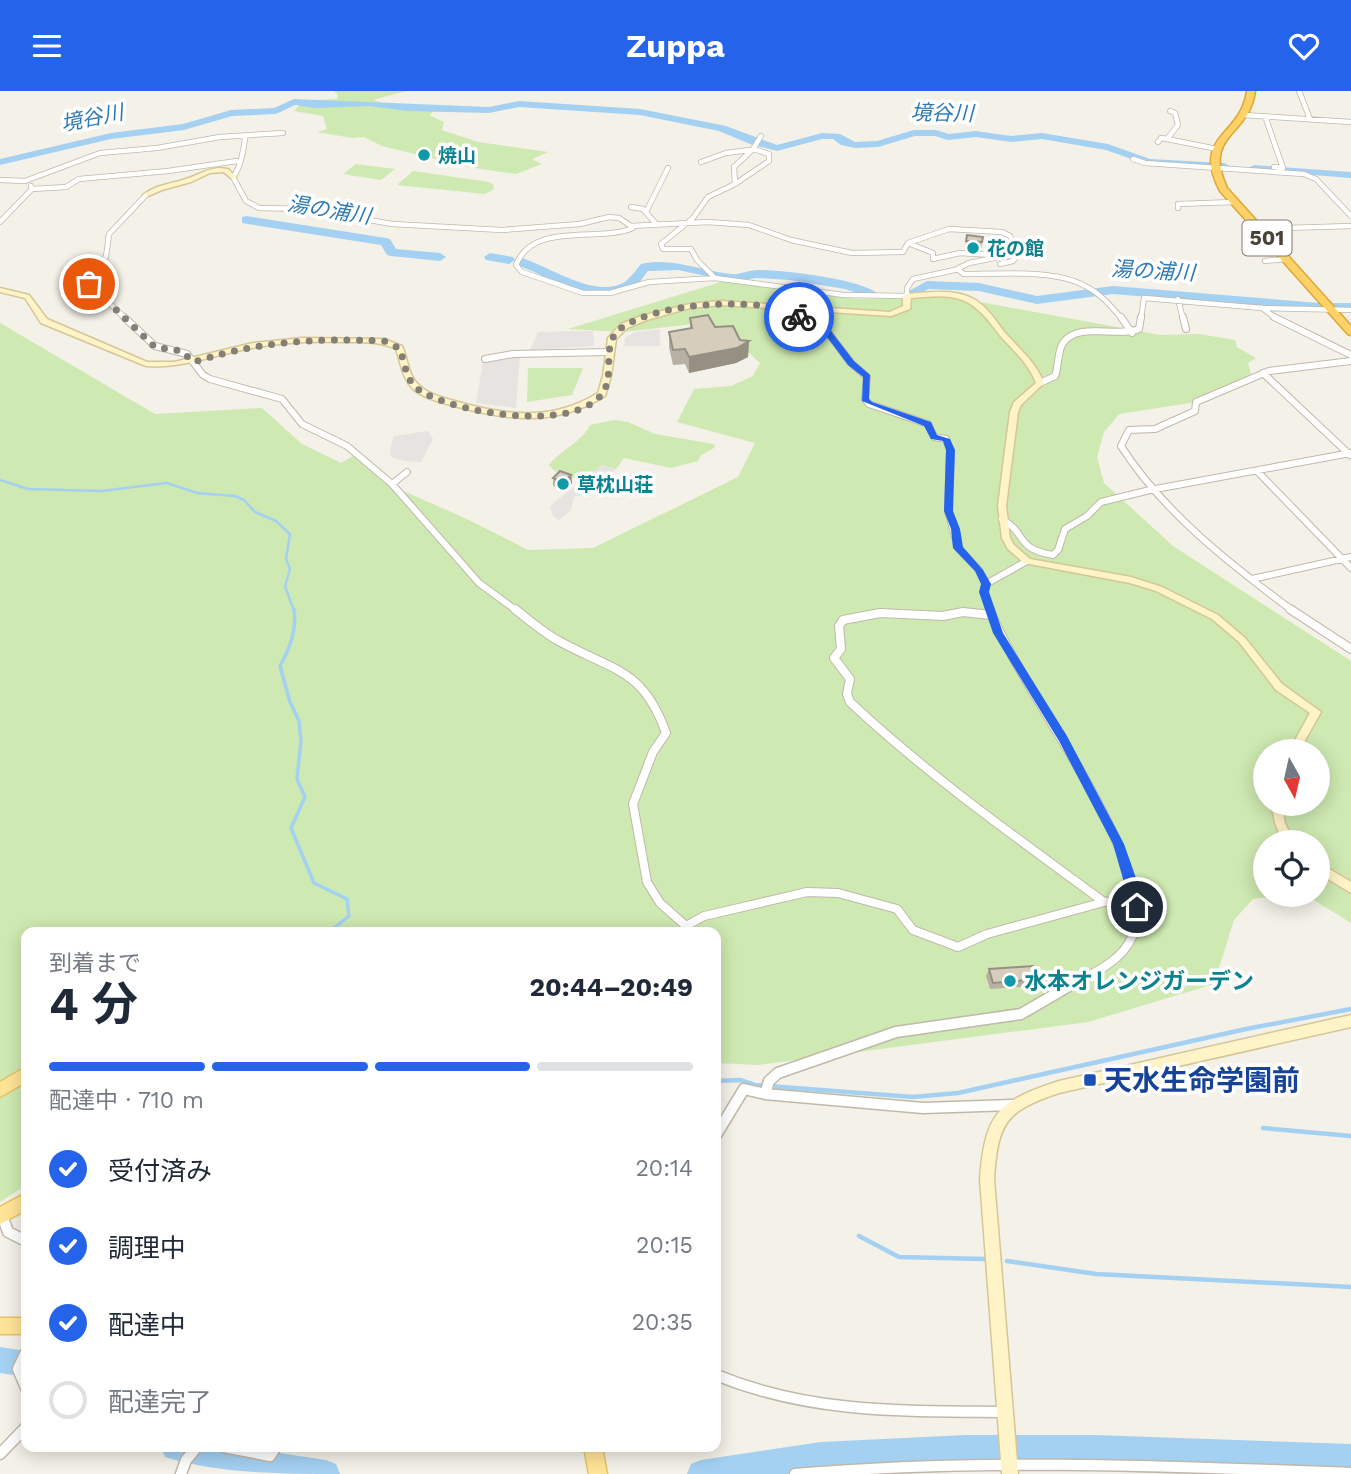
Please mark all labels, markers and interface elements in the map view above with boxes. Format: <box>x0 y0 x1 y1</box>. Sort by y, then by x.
icon: menu <box>28 27 66 65</box>
text: Zuppa <box>626 27 725 65</box>
icon: heart <box>1285 27 1323 65</box>
water label: 境谷川 <box>59 99 127 136</box>
water label: 境谷川 <box>910 99 976 126</box>
place label: 焼山 <box>438 144 476 167</box>
marker: 焼山 <box>416 147 432 163</box>
water label: 湯の浦川 <box>286 191 374 229</box>
road number: 501 <box>1242 221 1292 255</box>
place label: 花の館 <box>987 237 1044 260</box>
marker: 花の館 <box>965 240 981 256</box>
pin <box>59 254 119 314</box>
water label: 湯の浦川 <box>1110 256 1198 285</box>
icon: bag <box>70 265 108 303</box>
courier <box>764 282 834 352</box>
icon: bike <box>780 298 818 336</box>
place label: 草枕山荘 <box>577 473 653 496</box>
marker: 草枕山荘 <box>555 476 571 492</box>
north arrow <box>1253 739 1330 815</box>
map controls <box>1253 739 1330 907</box>
button: locate <box>1253 830 1330 907</box>
pin <box>1107 877 1167 937</box>
icon: home <box>1118 888 1156 926</box>
text: 到着まで <box>49 950 141 977</box>
place label: 水本オレンジガーデン <box>1024 968 1254 995</box>
text: 20:44–20:49 <box>530 972 693 1002</box>
marker: 水本オレンジガーデン <box>1002 973 1018 989</box>
text: 4 分 <box>49 977 138 1031</box>
place label: 天水生命学園前 <box>1104 1064 1300 1097</box>
marker: 天水生命学園前 <box>1082 1072 1098 1088</box>
text: 配達中 · 710 m <box>49 1087 204 1114</box>
icon: check <box>49 1150 87 1188</box>
text: 20:14 <box>635 1155 693 1182</box>
text: 受付済み <box>108 1156 212 1186</box>
icon: check <box>49 1227 87 1265</box>
text: 20:15 <box>636 1232 693 1259</box>
text: 調理中 <box>108 1233 186 1263</box>
icon: check <box>49 1304 87 1342</box>
text: 20:35 <box>632 1309 693 1336</box>
text: 配達中 <box>108 1310 186 1340</box>
text: 配達完了 <box>108 1387 212 1417</box>

